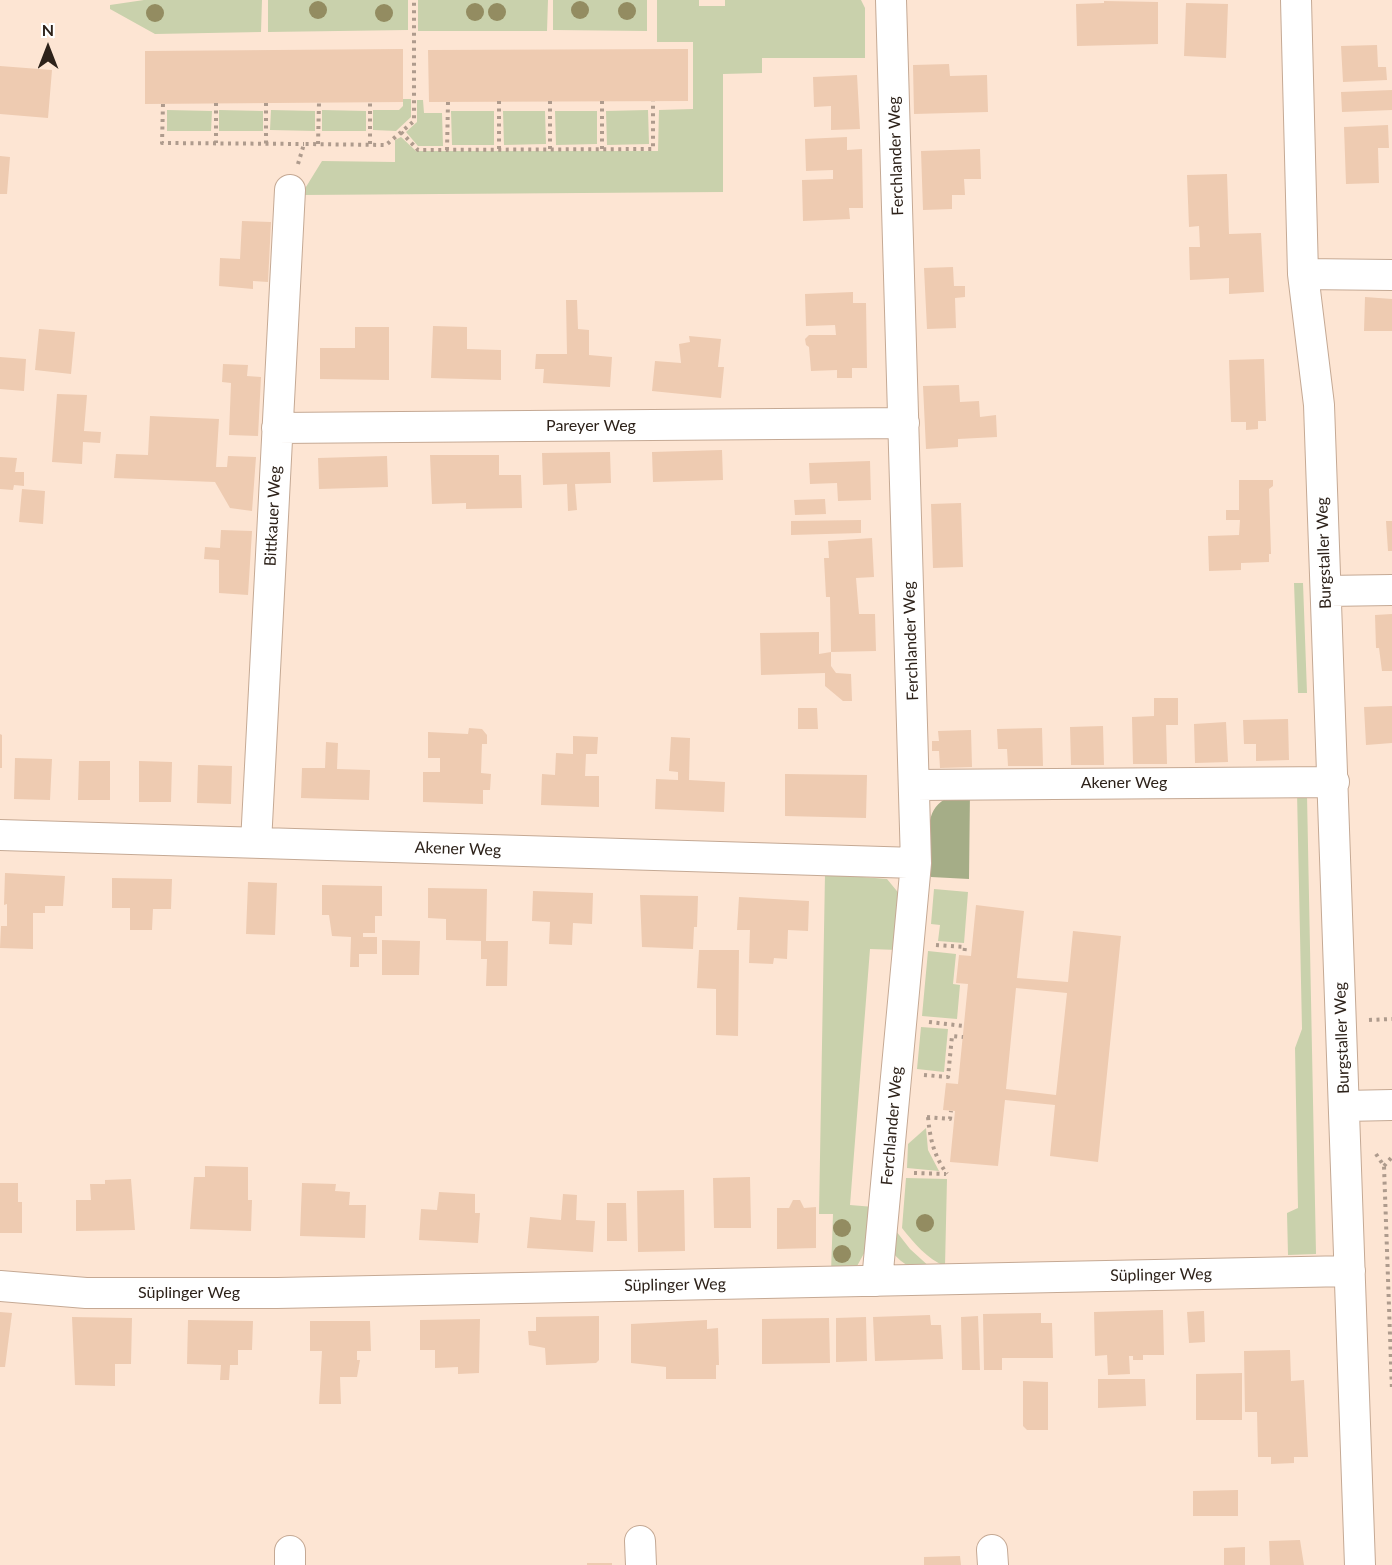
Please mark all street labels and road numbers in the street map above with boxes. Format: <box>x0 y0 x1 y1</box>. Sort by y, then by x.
street label: Ferchlander Weg <box>884 96 908 216</box>
street label: Pareyer Weg <box>546 416 636 436</box>
street label: Bittkauer Weg <box>261 465 285 567</box>
street label: Burgstaller Weg <box>1312 497 1336 609</box>
street label: Ferchlander Weg <box>899 581 923 701</box>
street label: Akener Weg <box>1081 773 1167 793</box>
street label: Akener Weg <box>414 838 502 860</box>
street label: Burgstaller Weg <box>1330 982 1354 1094</box>
street label: Ferchlander Weg <box>877 1066 907 1186</box>
street label: Süplinger Weg <box>1110 1265 1212 1285</box>
street label: Süplinger Weg <box>624 1275 726 1295</box>
street label: Süplinger Weg <box>138 1283 240 1303</box>

